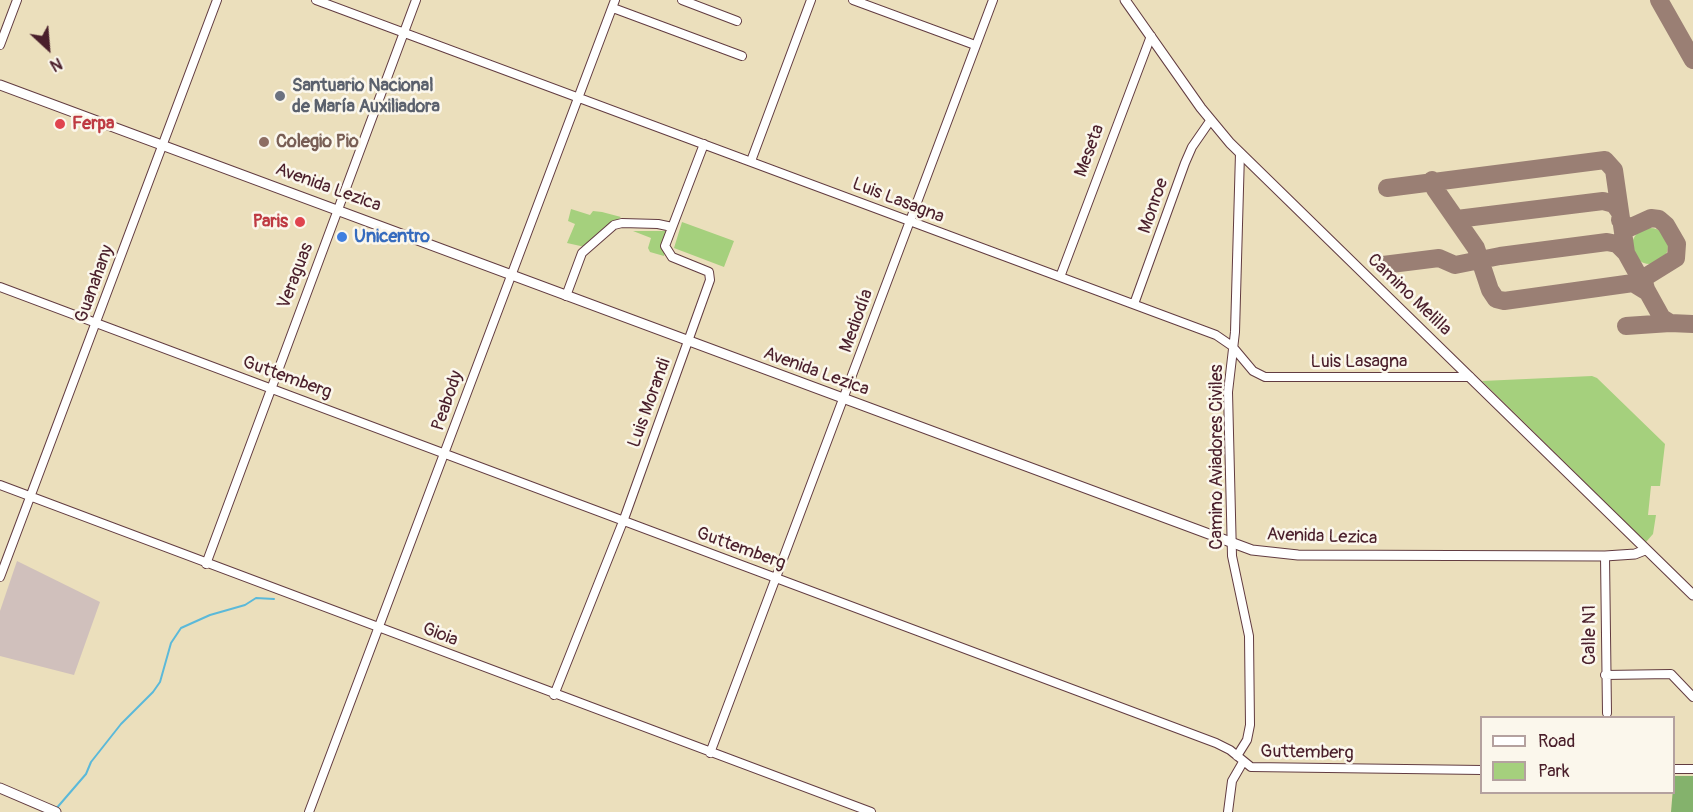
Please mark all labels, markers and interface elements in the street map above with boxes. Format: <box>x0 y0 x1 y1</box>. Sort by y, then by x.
north arrow <box>18 18 78 78</box>
text: N <box>47 53 65 76</box>
place label: Santuario Nacional de María Auxiliadora <box>292 75 440 118</box>
marker: Santuario Nacional de María Auxiliadora <box>273 89 287 103</box>
place label: Ferpa <box>72 113 114 135</box>
marker: Ferpa <box>53 117 67 131</box>
street label: Meseta <box>1071 122 1109 180</box>
place label: Colegio Pio <box>276 131 359 153</box>
marker: Colegio Pio <box>257 135 271 149</box>
street label: Avenida Lezica <box>272 159 384 217</box>
street label: Luis Lasagna <box>849 174 947 228</box>
street label: Monroe <box>1134 175 1174 237</box>
place label: Paris <box>253 211 288 233</box>
marker: Paris <box>293 215 307 229</box>
place label: Unicentro <box>354 226 430 248</box>
marker: Unicentro <box>335 230 349 244</box>
street label: Veraguas <box>274 240 318 312</box>
street label: Guanahany <box>71 242 119 326</box>
street label: Camino Melilla <box>1362 249 1456 341</box>
street label: Mediodía <box>836 286 878 356</box>
street label: Avenida Lezica <box>760 343 872 401</box>
street label: Luis Lasagna <box>1311 351 1407 373</box>
street label: Guttemberg <box>239 352 335 404</box>
street label: Luis Morandi <box>624 355 676 451</box>
street label: Camino Aviadores Civiles <box>1206 364 1228 550</box>
street label: Peabody <box>428 368 468 434</box>
street label: Guttemberg <box>693 523 789 575</box>
street label: Avenida Lezica <box>1266 524 1378 550</box>
street label: Calle N1 <box>1579 605 1601 665</box>
street label: Gioia <box>419 618 461 652</box>
legend <box>1480 716 1675 794</box>
text: Road <box>1538 730 1575 753</box>
street label: Guttemberg <box>1260 741 1354 765</box>
text: Park <box>1538 760 1570 783</box>

